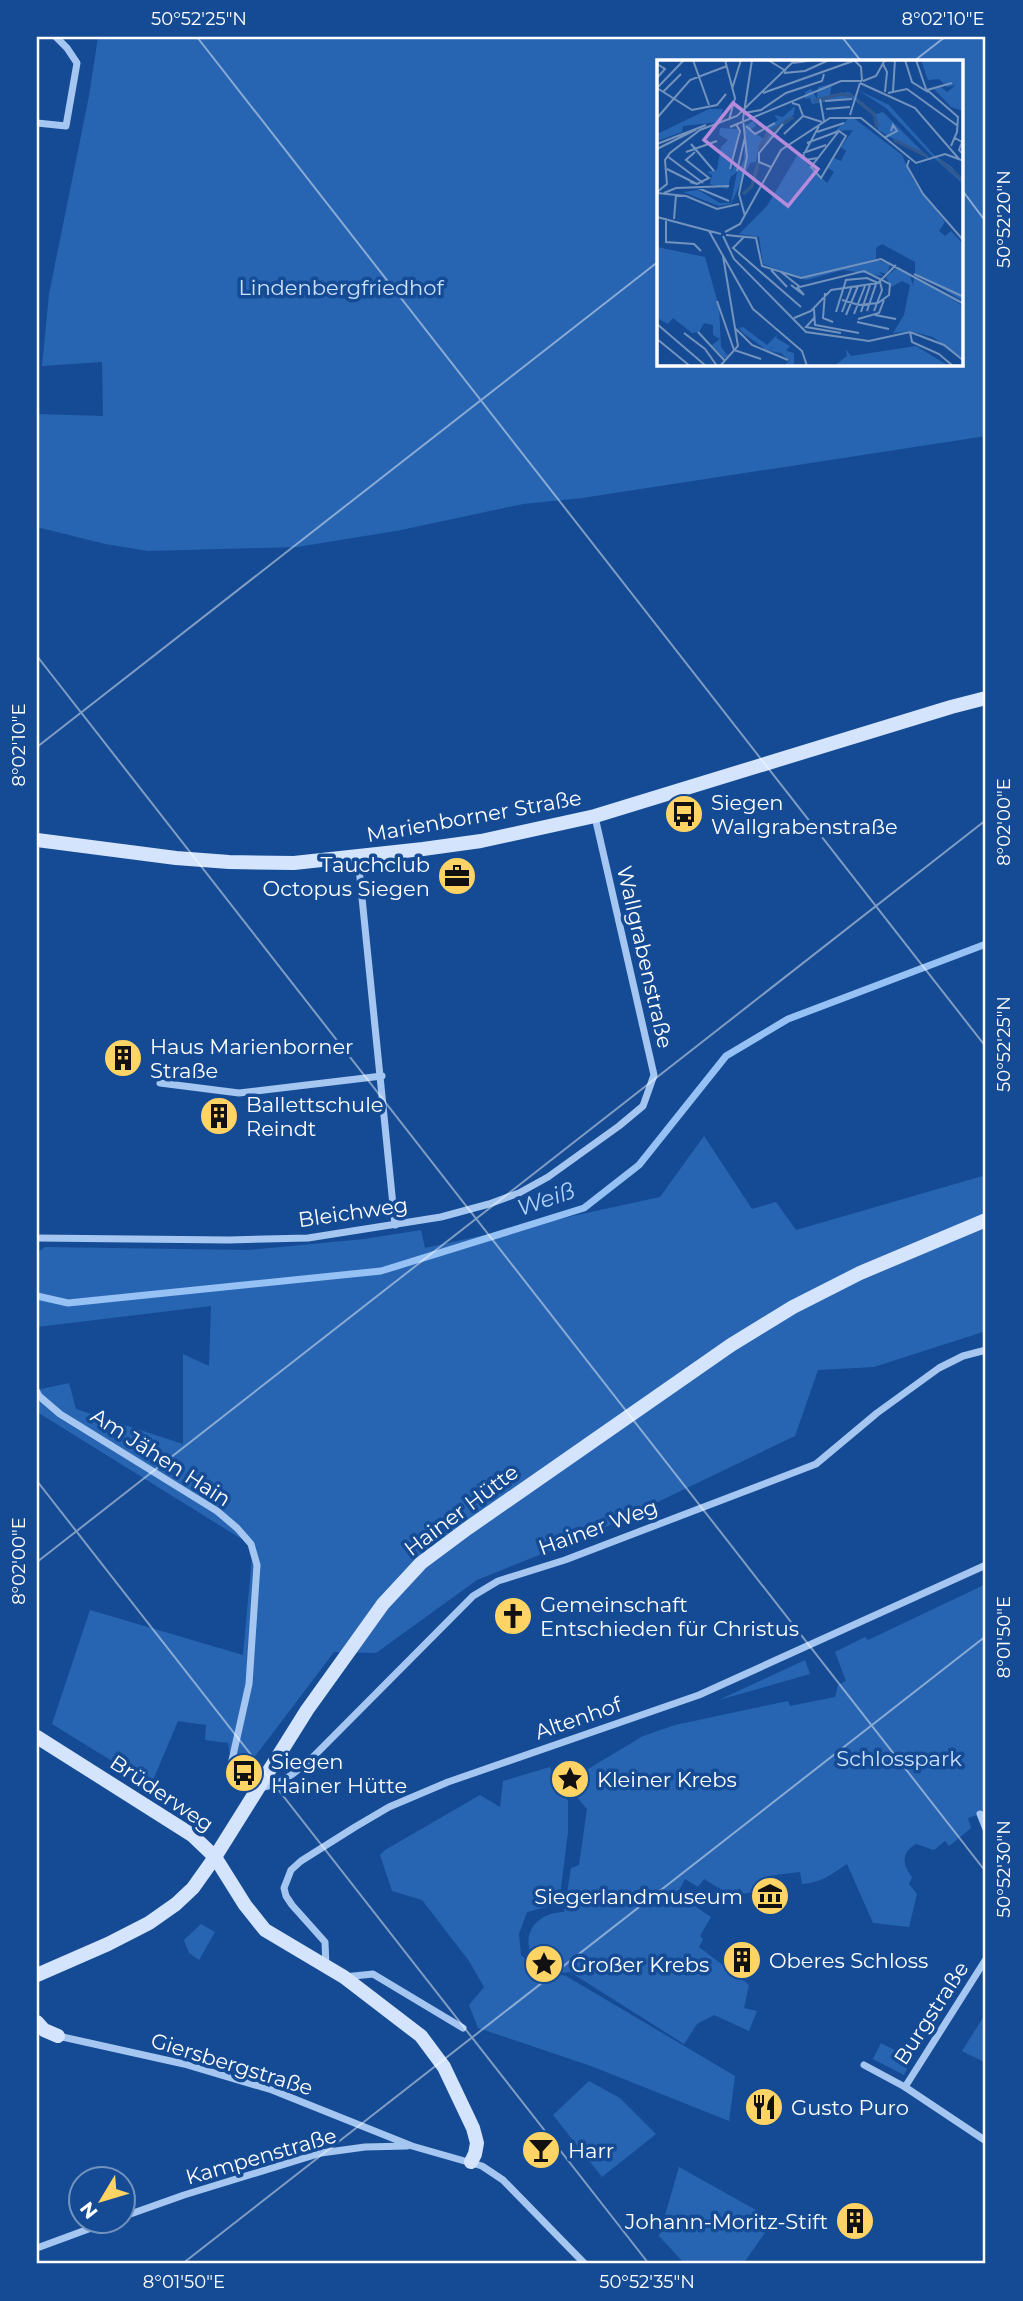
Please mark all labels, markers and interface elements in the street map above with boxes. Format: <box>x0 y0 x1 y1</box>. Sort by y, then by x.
text: 50°52'25"N <box>151 8 247 30</box>
text: 8°02'10"E <box>901 8 985 30</box>
inset map <box>657 60 964 366</box>
text: 50°52'20"N <box>993 170 1015 268</box>
park label: Lindenbergfriedhof <box>238 275 444 300</box>
text: 8°02'10"E <box>8 703 30 787</box>
text: 8°02'00"E <box>993 778 1015 866</box>
street label: Marienborner Straße <box>365 785 583 847</box>
place label: Siegen Wallgrabenstraße <box>711 790 898 839</box>
bus stop icon: Siegen Wallgrabenstraße <box>663 793 705 835</box>
place label: Tauchclub Octopus Siegen <box>263 852 430 901</box>
office icon: Tauchclub Octopus Siegen <box>436 855 478 897</box>
street label: Wallgrabenstraße <box>612 863 678 1051</box>
text: 50°52'25"N <box>993 996 1015 1092</box>
place label: Haus Marienborner Straße <box>150 1034 354 1083</box>
building icon: Haus Marienborner Straße <box>102 1037 144 1079</box>
place label: Ballettschule Reindt <box>246 1092 384 1141</box>
building icon: Ballettschule Reindt <box>198 1095 240 1137</box>
water label: Weiß <box>513 1176 579 1222</box>
street label: Bleichweg <box>296 1192 410 1232</box>
street label: Am Jähen Hain <box>86 1402 236 1512</box>
street label: Hainer Hütte <box>399 1459 523 1561</box>
street label: Hainer Weg <box>535 1494 661 1560</box>
text: 8°02'00"E <box>8 1517 30 1605</box>
place label: Gemeinschaft Entschieden für Christus <box>540 1592 799 1641</box>
church icon: Gemeinschaft Entschieden für Christus <box>492 1595 534 1637</box>
text: 8°01'50"E <box>993 1596 1015 1678</box>
street label: Altenhof <box>531 1691 625 1744</box>
park label: Schlosspark <box>836 1746 962 1771</box>
street label: Brüderweg <box>106 1749 218 1837</box>
place label: Siegen Hainer Hütte <box>271 1749 407 1798</box>
bus stop icon: Siegen Hainer Hütte <box>223 1752 265 1794</box>
place icon: Kleiner Krebs <box>549 1758 591 1800</box>
place label: Kleiner Krebs <box>597 1767 737 1792</box>
text: 50°52'30"N <box>993 1820 1015 1918</box>
museum icon: Siegerlandmuseum <box>749 1875 791 1917</box>
place label: Siegerlandmuseum <box>534 1884 743 1909</box>
building icon: Oberes Schloss <box>721 1939 763 1981</box>
place icon: Großer Krebs <box>523 1943 565 1985</box>
place label: Oberes Schloss <box>769 1948 928 1973</box>
place label: Großer Krebs <box>571 1952 709 1977</box>
street label: Burgstraße <box>888 1957 974 2069</box>
street label: Giersbergstraße <box>148 2027 316 2101</box>
restaurant icon: Gusto Puro <box>743 2086 785 2128</box>
place label: Gusto Puro <box>791 2095 909 2120</box>
street label: Kampenstraße <box>183 2123 339 2189</box>
bar icon: Harr <box>520 2129 562 2171</box>
place label: Harr <box>568 2138 614 2163</box>
north arrow <box>66 2164 136 2234</box>
text: N <box>75 2197 103 2223</box>
building icon: Johann-Moritz-Stift <box>834 2200 876 2242</box>
place label: Johann-Moritz-Stift <box>624 2209 828 2234</box>
text: 8°01'50"E <box>143 2271 225 2293</box>
text: 50°52'35"N <box>599 2271 695 2293</box>

